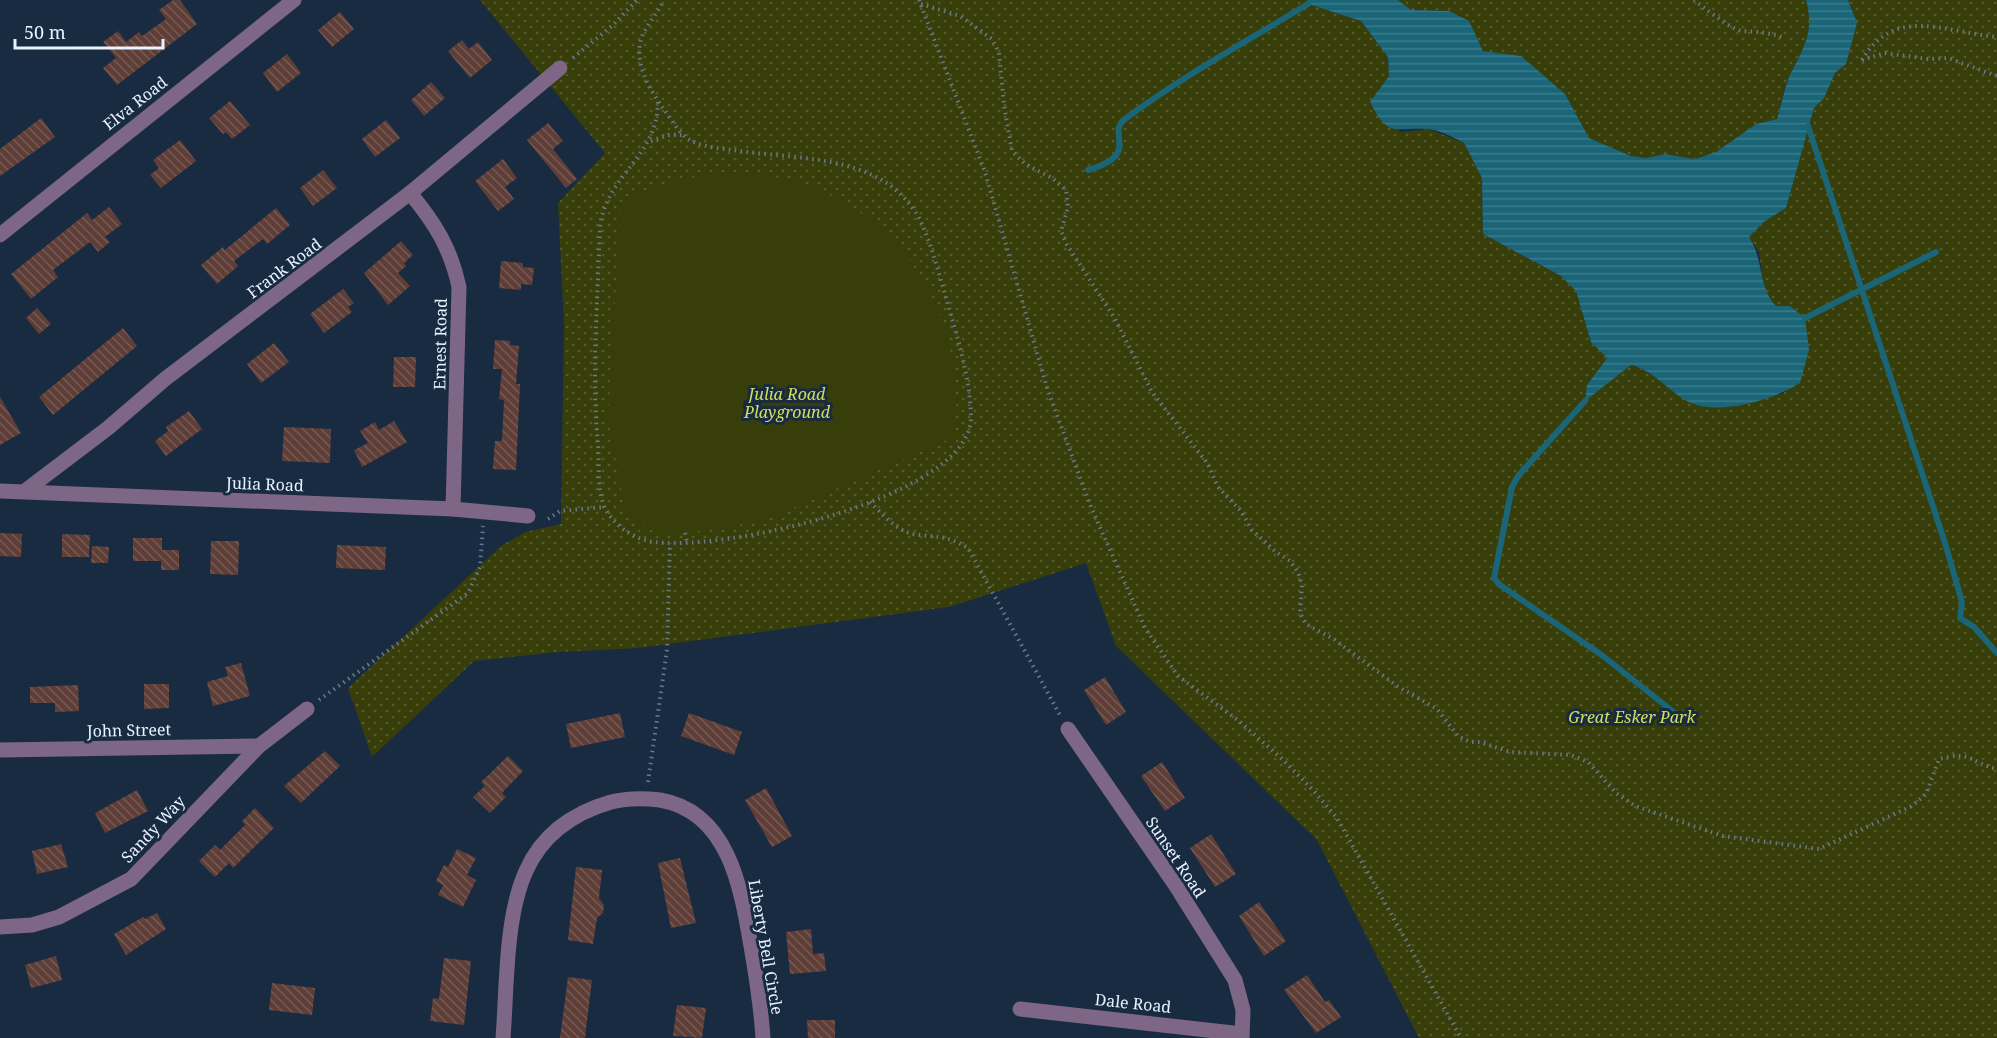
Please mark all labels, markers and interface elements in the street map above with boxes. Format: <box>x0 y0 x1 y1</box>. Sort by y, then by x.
scale bar <box>15 12 164 50</box>
text: 50 m <box>24 20 66 44</box>
street label: Elva Road <box>98 71 172 135</box>
street label: Frank Road <box>242 233 326 303</box>
street label: Ernest Road <box>428 298 452 390</box>
park label: Julia Road Playground <box>743 383 831 423</box>
street label: Julia Road <box>225 472 304 496</box>
park label: Great Esker Park <box>1568 706 1697 728</box>
street label: John Street <box>86 718 172 742</box>
street label: Sandy Way <box>116 790 190 867</box>
street label: Sunset Road <box>1141 812 1211 902</box>
street label: Liberty Bell Circle <box>743 878 789 1016</box>
street label: Dale Road <box>1094 988 1173 1018</box>

